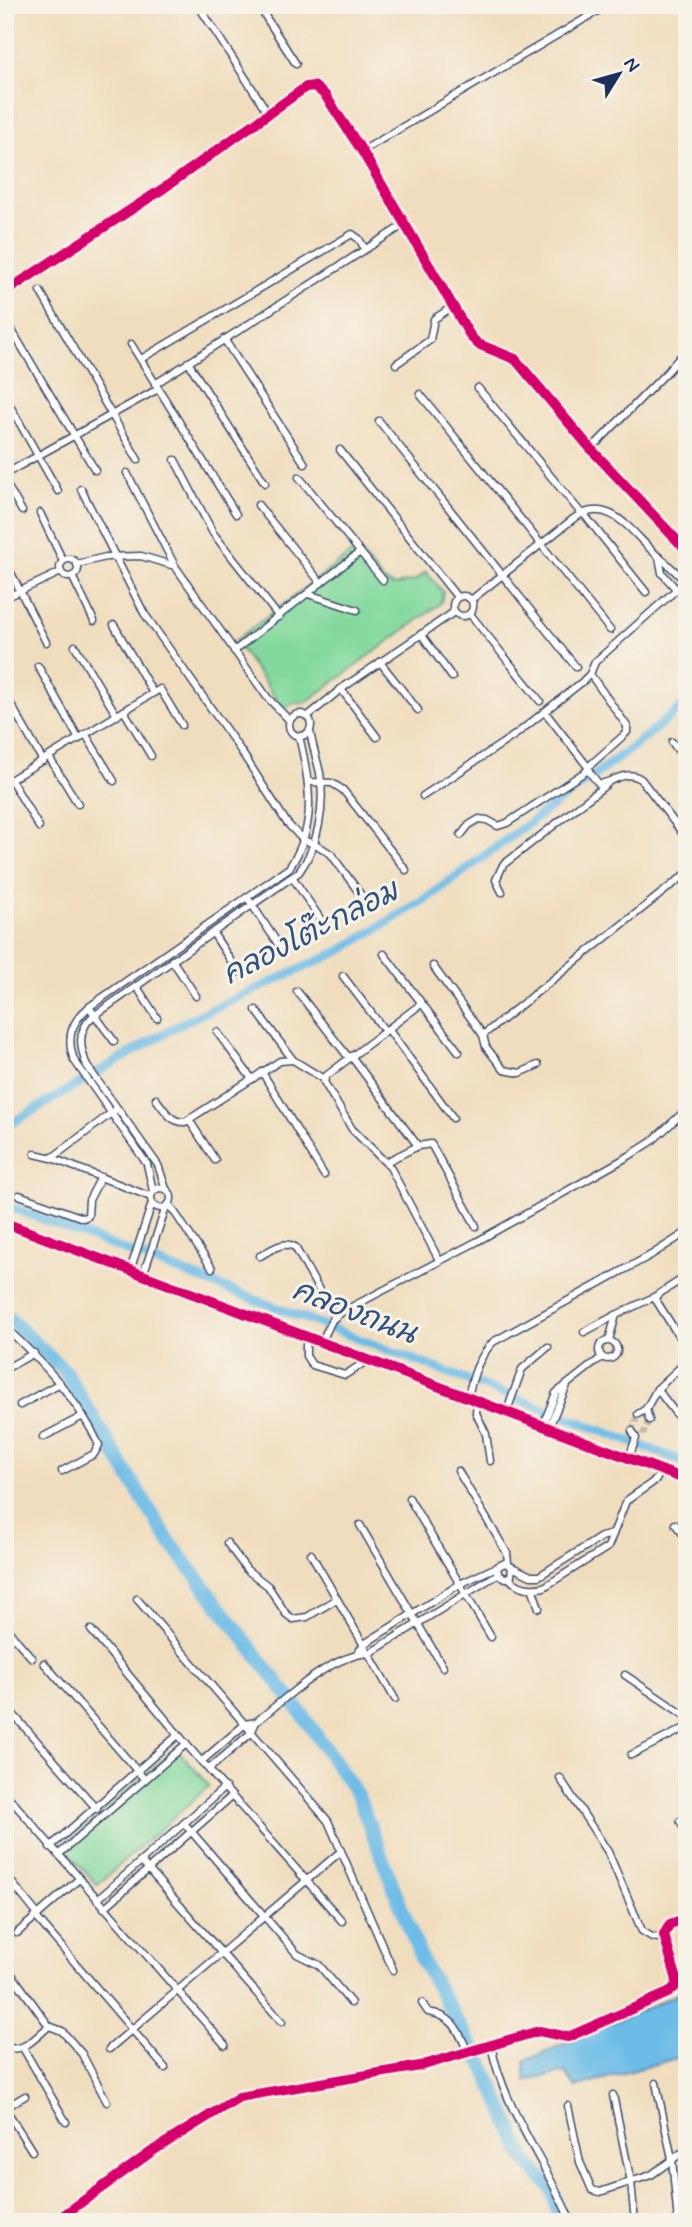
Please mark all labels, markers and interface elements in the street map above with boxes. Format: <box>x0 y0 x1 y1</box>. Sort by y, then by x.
north arrow <box>584 38 654 108</box>
text: N <box>618 52 645 77</box>
water label: คลองโต๊ะกล่อม <box>215 870 407 994</box>
water label: คลองถนน <box>287 1271 424 1354</box>

